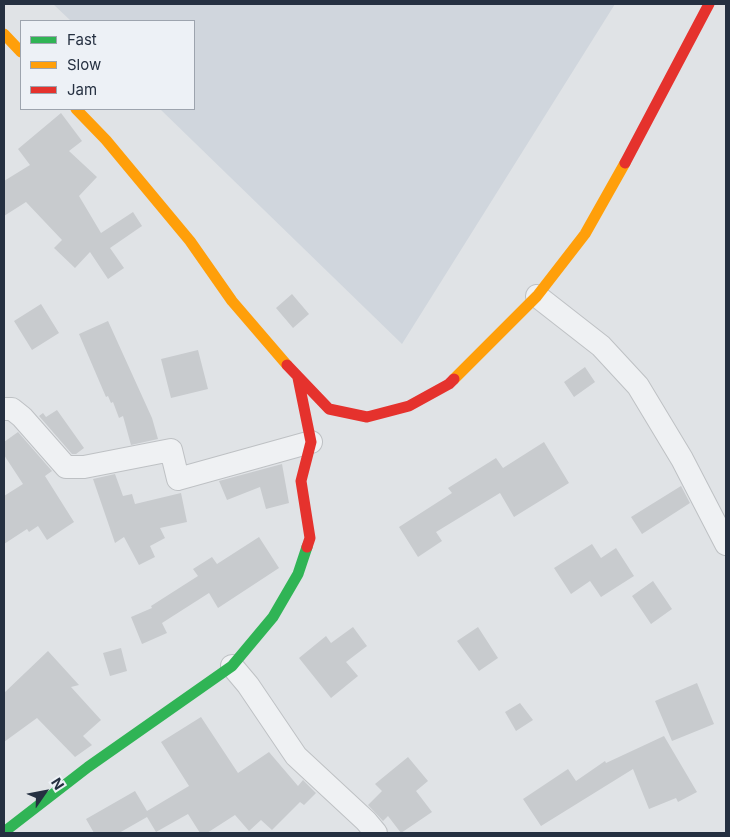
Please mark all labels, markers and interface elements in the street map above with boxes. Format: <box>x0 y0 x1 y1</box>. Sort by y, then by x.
legend <box>20 20 195 110</box>
text: Fast <box>67 30 97 49</box>
text: Slow <box>67 55 101 74</box>
text: Jam <box>67 80 97 99</box>
north arrow <box>20 767 70 817</box>
text: N <box>48 774 68 793</box>

